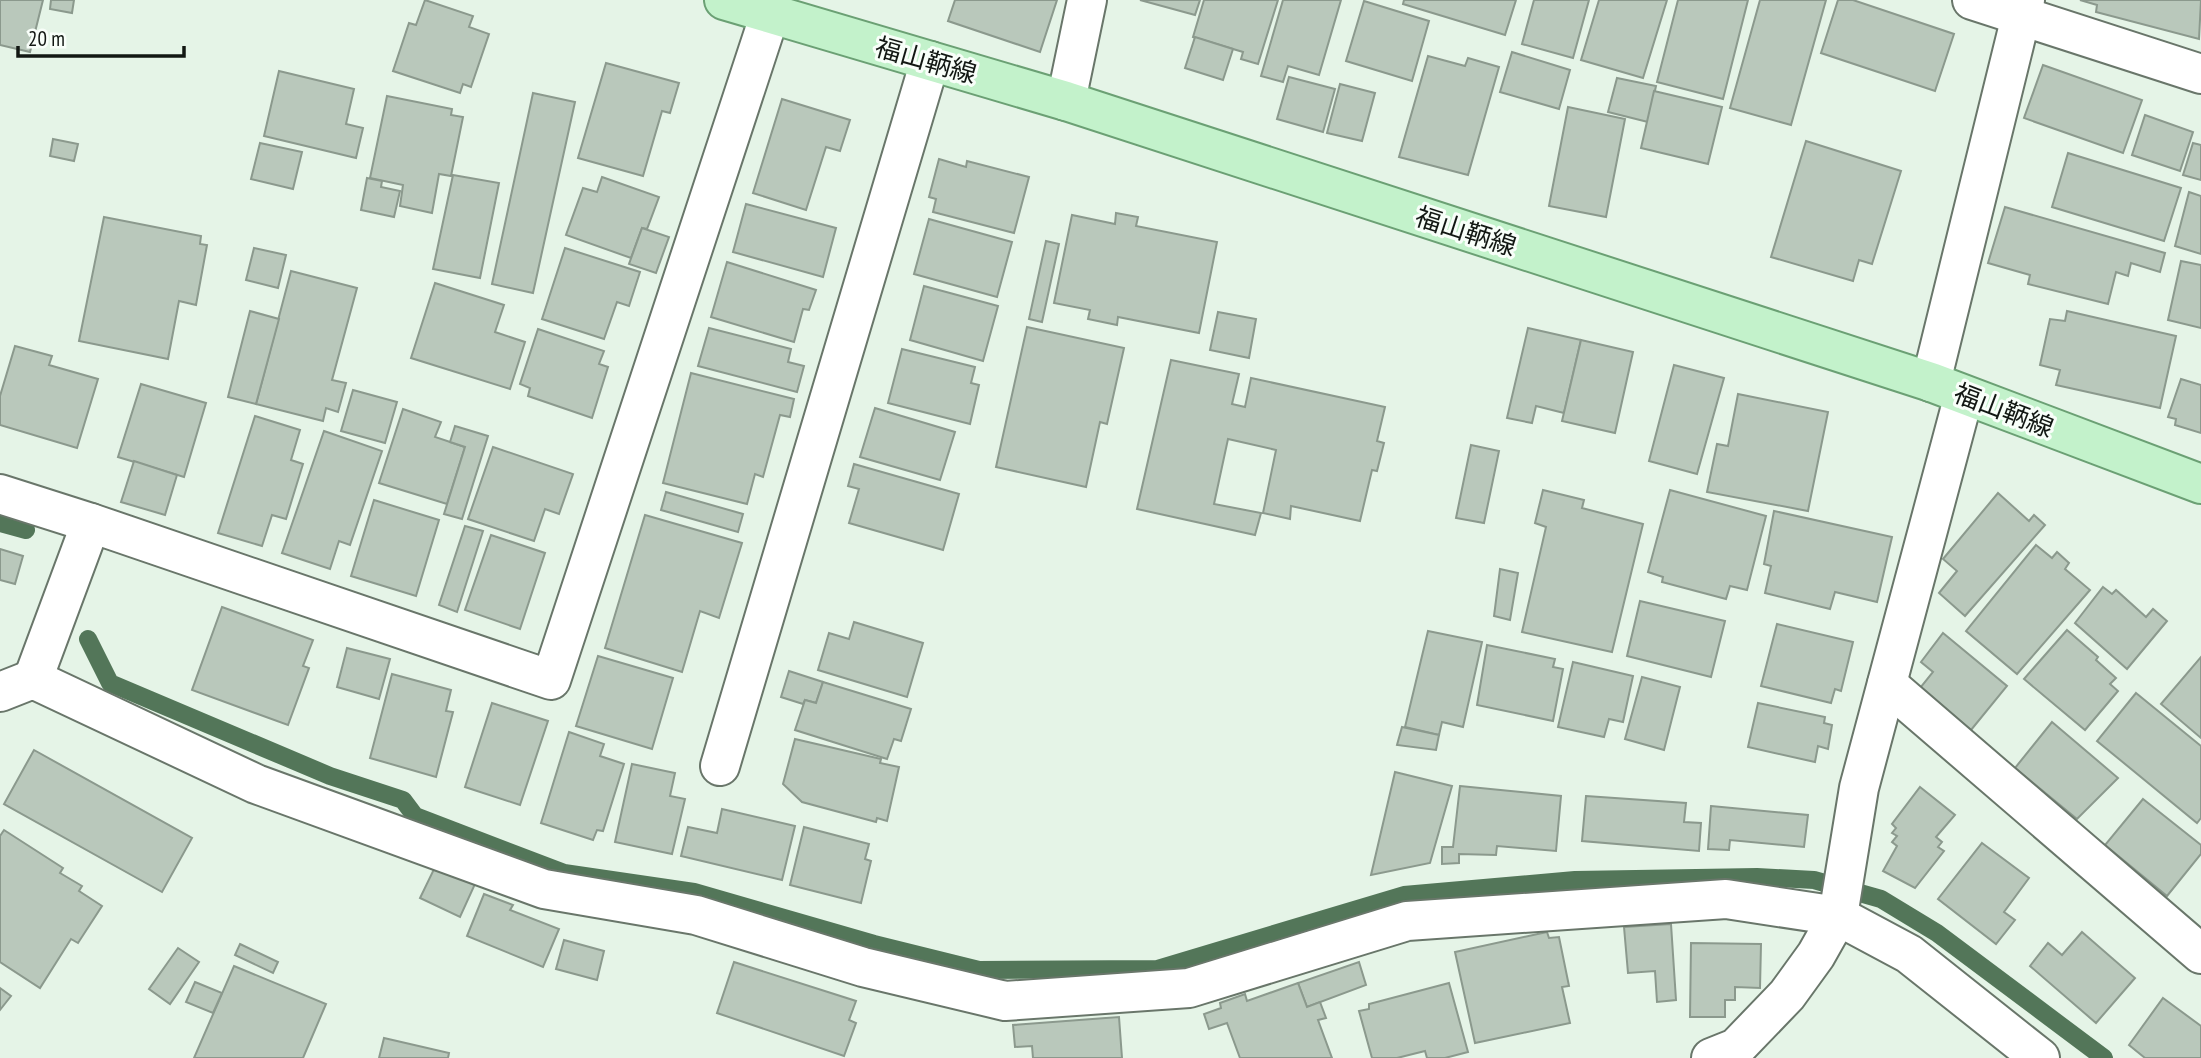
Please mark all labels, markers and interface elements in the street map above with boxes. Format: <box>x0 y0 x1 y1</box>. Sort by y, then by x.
scale bar <box>18 14 184 58</box>
text: 20 m <box>28 25 65 52</box>
street label: 福山鞆線 <box>871 30 981 90</box>
street label: 福山鞆線 <box>1411 199 1521 263</box>
street label: 福山鞆線 <box>1950 376 2058 444</box>

